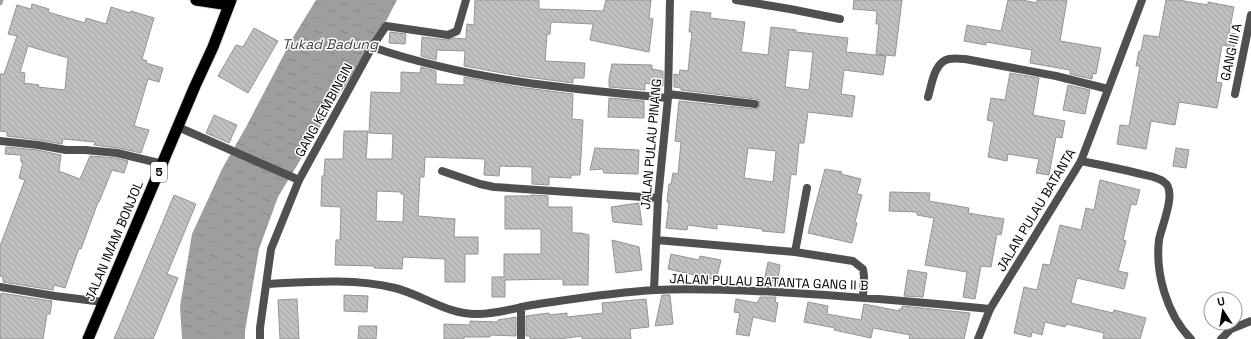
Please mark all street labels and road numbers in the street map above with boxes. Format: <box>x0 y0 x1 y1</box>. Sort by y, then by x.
street label: GANG III A <box>1217 22 1245 82</box>
street label: GANG KEMBINGIN <box>291 60 357 160</box>
street label: JALAN PULAU PINANG <box>637 78 665 210</box>
street label: JALAN PULAU BATANTA <box>993 145 1079 275</box>
road number: 5 <box>151 162 167 182</box>
street label: JALAN IMAM BONJOL <box>81 178 147 304</box>
street label: JALAN PULAU BATANTA GANG II B <box>669 270 869 294</box>

